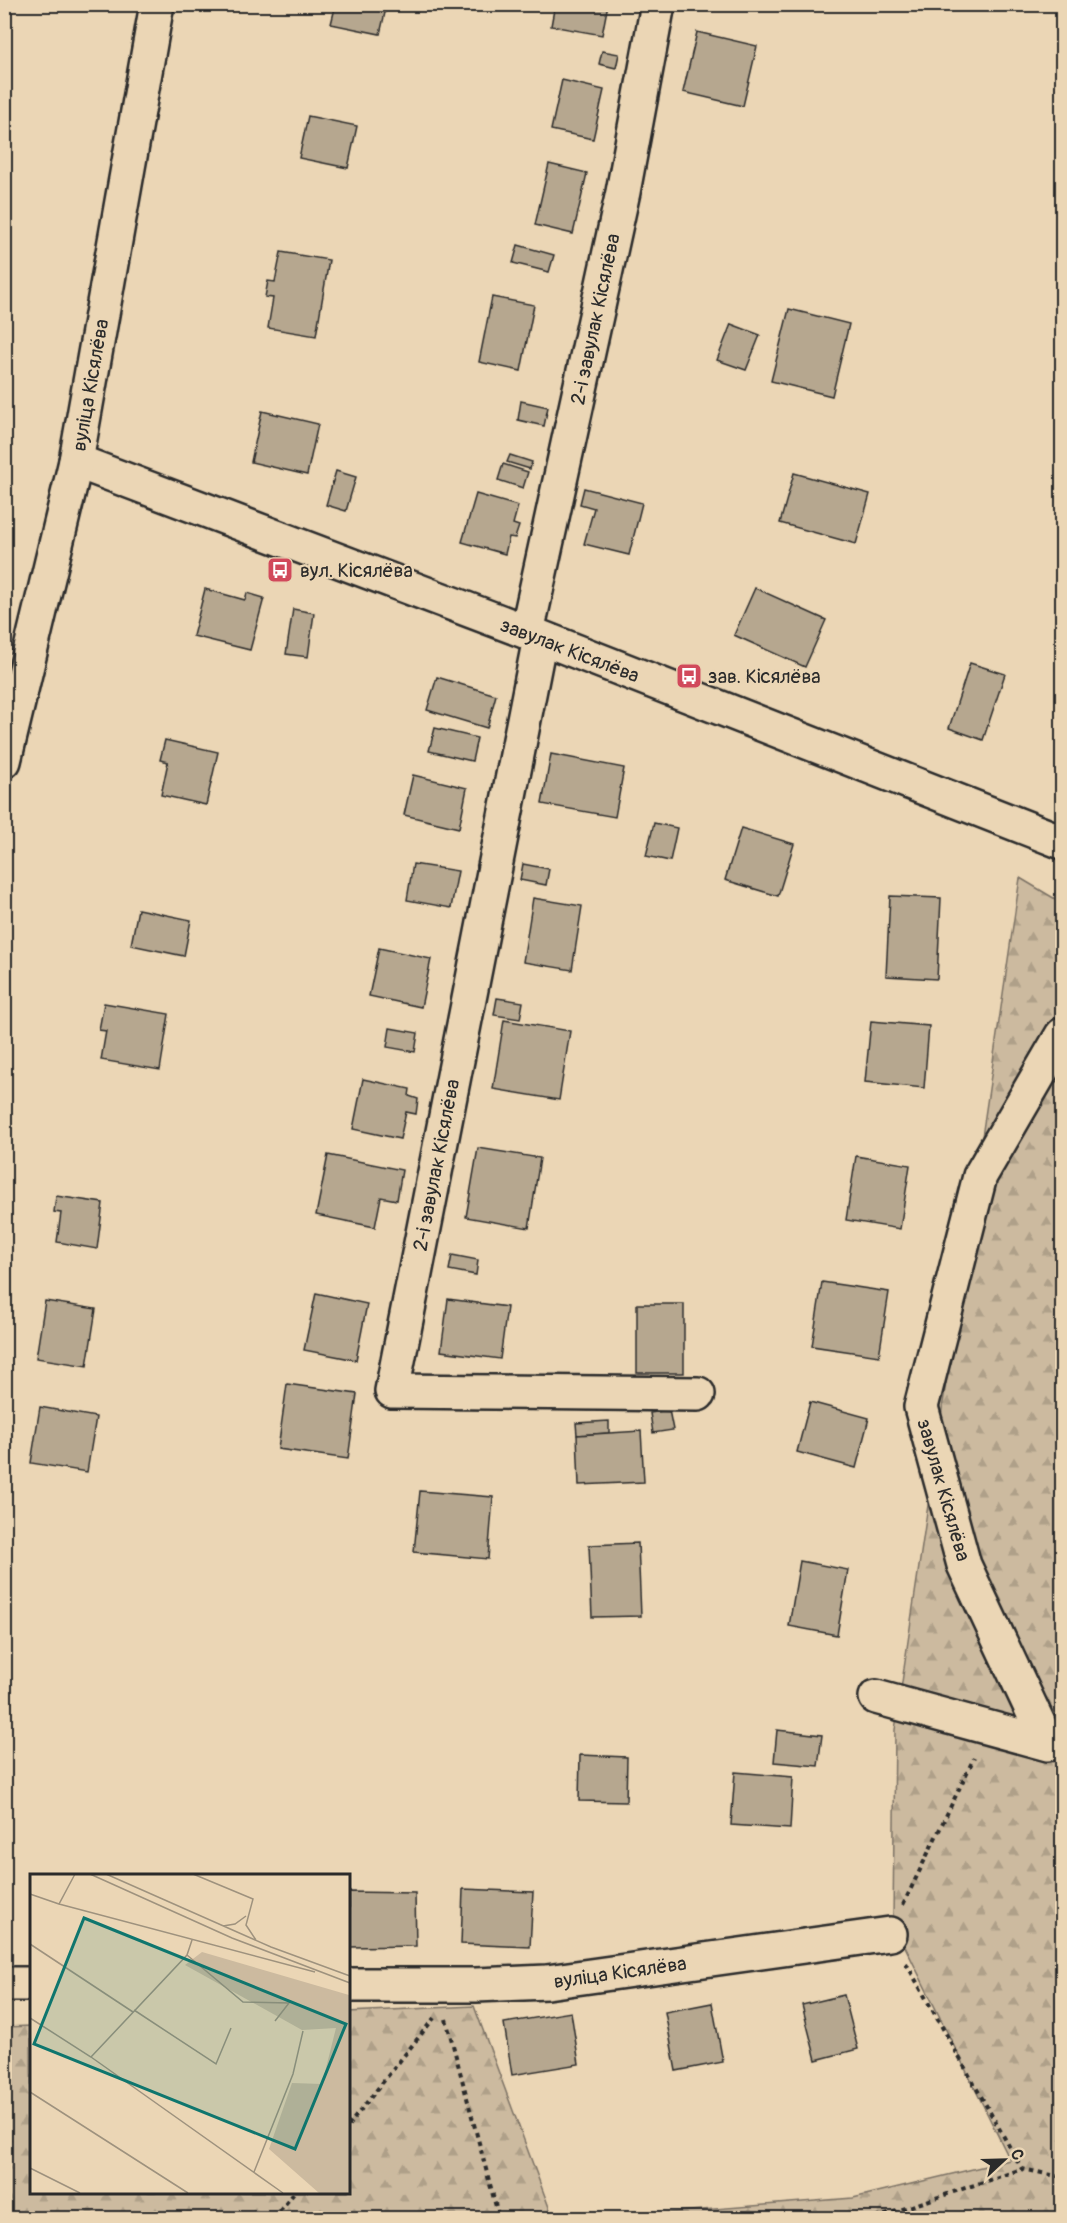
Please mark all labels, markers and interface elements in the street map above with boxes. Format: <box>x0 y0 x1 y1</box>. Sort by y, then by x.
street label: 2-і завулак Кісялёва <box>565 231 626 407</box>
street label: вуліца Кісялёва <box>67 317 114 453</box>
bus stop icon: вул. Кісялёва <box>265 555 295 585</box>
place label: вул. Кісялёва <box>300 558 413 583</box>
street label: завулак Кісялёва <box>497 612 643 688</box>
bus stop icon: зав. Кісялёва <box>674 661 704 691</box>
place label: зав. Кісялёва <box>708 664 821 689</box>
street label: 2-і завулак Кісялёва <box>408 1077 465 1253</box>
street label: завулак Кісялёва <box>911 1416 976 1564</box>
inset map <box>30 1874 350 2193</box>
street label: вуліца Кісялёва <box>552 1951 688 1994</box>
north arrow <box>974 2130 1034 2190</box>
text: С <box>1006 2146 1028 2163</box>

